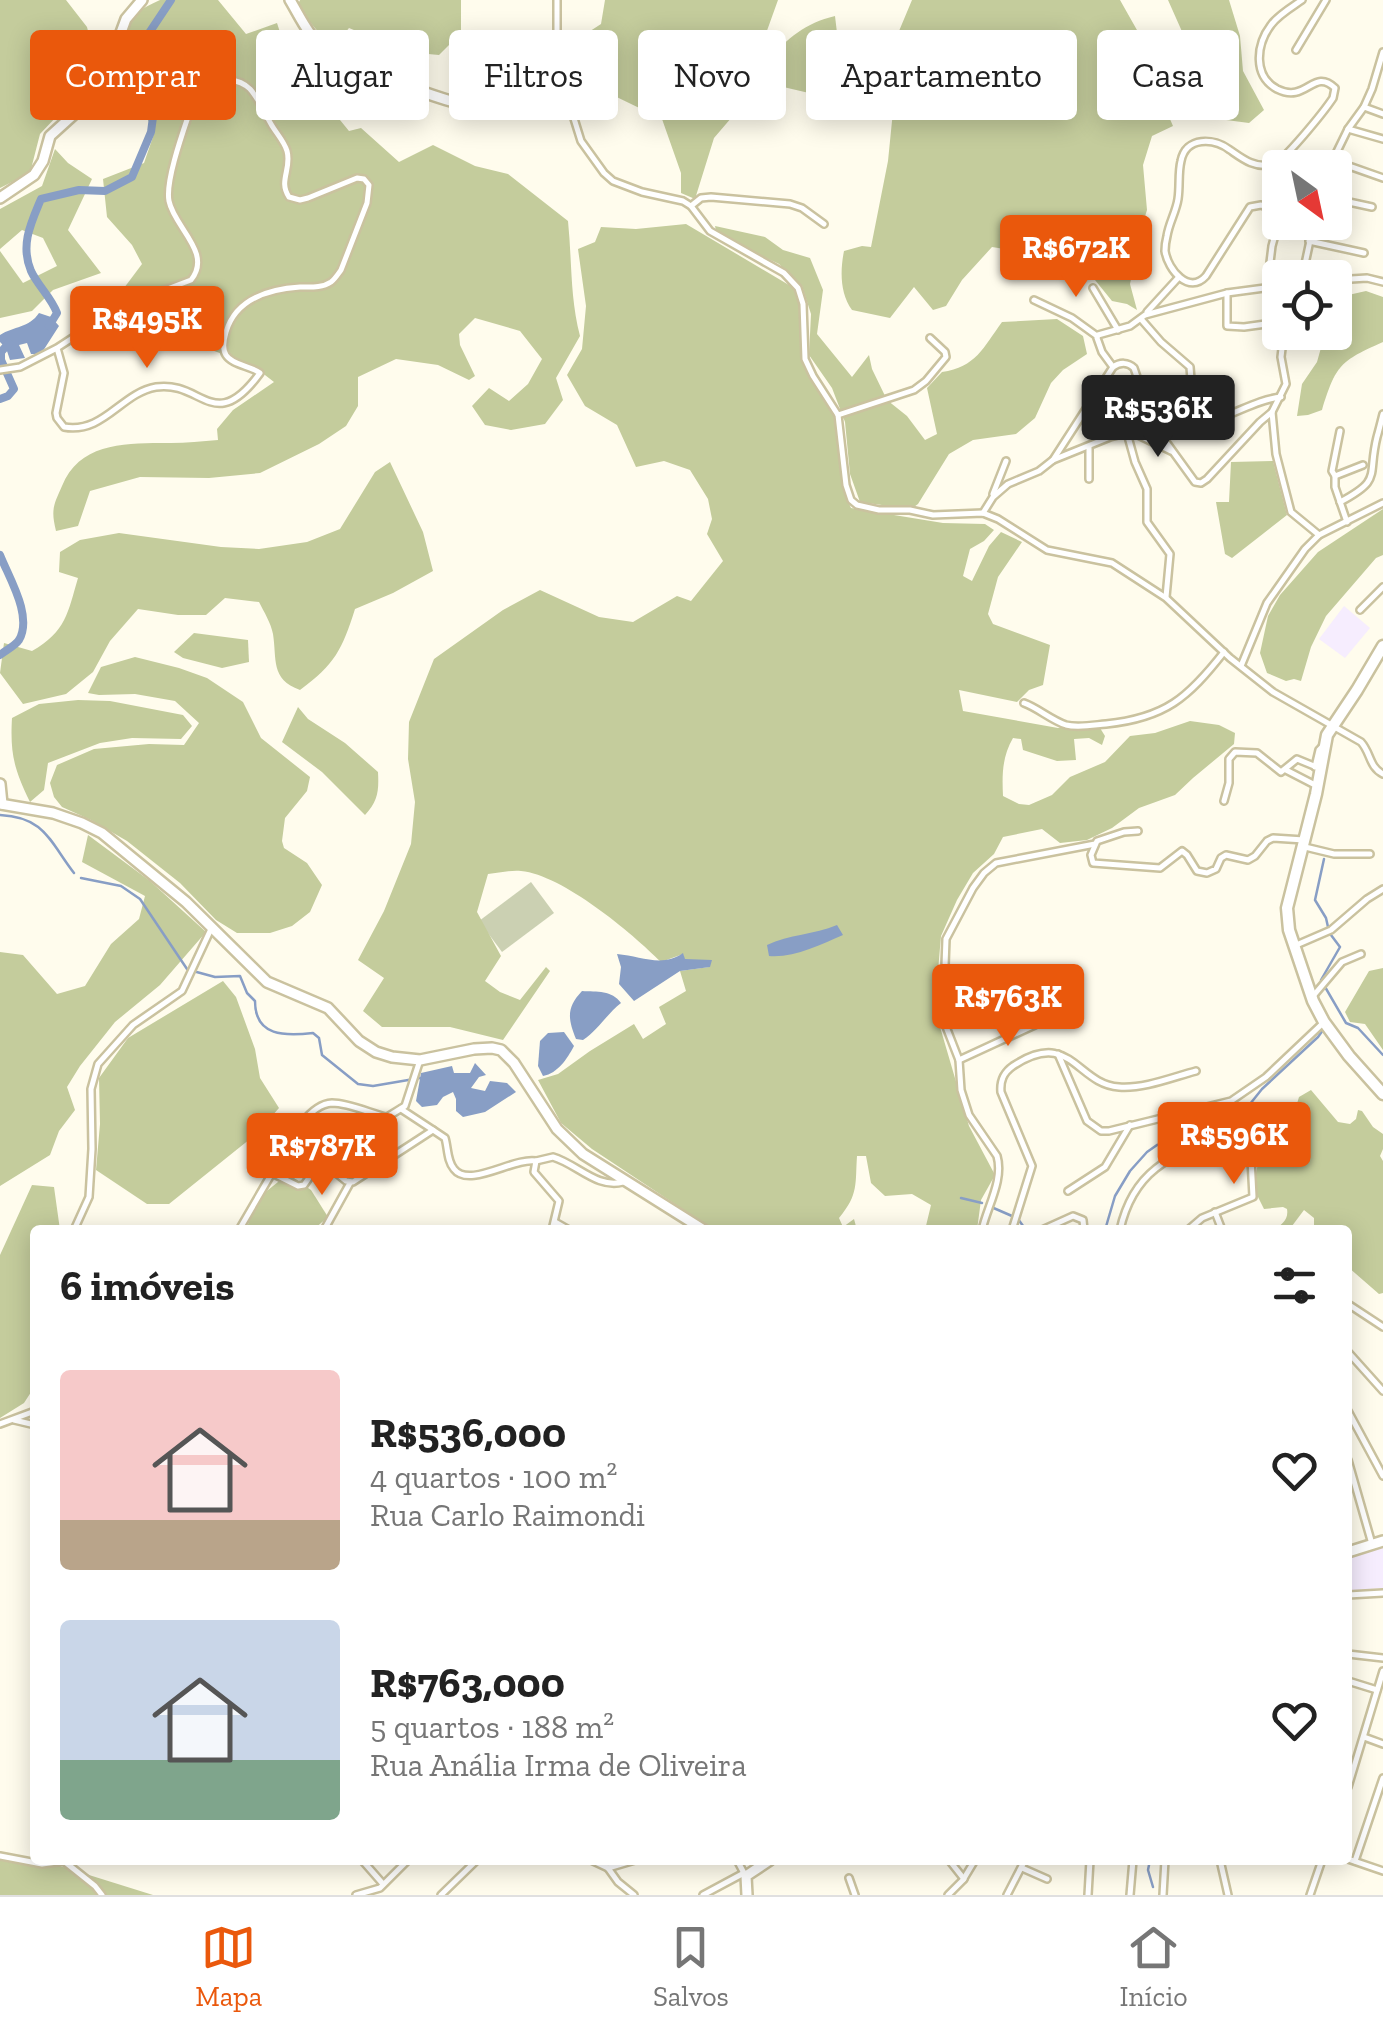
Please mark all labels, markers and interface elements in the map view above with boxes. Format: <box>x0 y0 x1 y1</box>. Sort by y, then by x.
chip: Comprar <box>30 30 236 120</box>
chip: Alugar <box>256 30 429 120</box>
chip: Filtros <box>449 30 618 120</box>
chip: Novo <box>638 30 786 120</box>
chip: Apartamento <box>806 30 1077 120</box>
chip: Casa <box>1097 30 1239 120</box>
north arrow <box>1262 150 1352 240</box>
map controls <box>1262 150 1352 350</box>
pin: R$672K <box>995 215 1157 300</box>
text: R$672K <box>1022 228 1130 266</box>
button: locate <box>1262 260 1352 350</box>
pin: R$495K <box>66 286 228 371</box>
text: R$495K <box>92 299 202 337</box>
pin: R$536K <box>1077 375 1239 460</box>
text: R$536K <box>1104 388 1212 426</box>
pin: R$763K <box>927 964 1089 1049</box>
text: R$763K <box>954 977 1062 1015</box>
pin: R$596K <box>1153 1102 1315 1187</box>
pin: R$787K <box>241 1113 403 1198</box>
text: R$596K <box>1180 1115 1288 1153</box>
text: R$787K <box>269 1126 375 1164</box>
icon: filters <box>1267 1258 1322 1313</box>
text: 6 imóveis <box>60 1260 235 1311</box>
text: R$536,000 <box>370 1407 566 1458</box>
icon: home <box>140 1410 260 1530</box>
icon: heart <box>1267 1443 1322 1498</box>
text: 4 quartos · 100 m² <box>370 1458 617 1496</box>
text: Rua Carlo Raimondi <box>370 1496 645 1534</box>
text: R$763,000 <box>370 1657 565 1708</box>
icon: home <box>140 1660 260 1780</box>
icon: heart <box>1267 1693 1322 1748</box>
text: 5 quartos · 188 m² <box>370 1708 614 1746</box>
text: Rua Anália Irma de Oliveira <box>370 1746 747 1784</box>
tab: Mapa <box>195 1920 262 2013</box>
tab: Salvos <box>653 1920 729 2013</box>
tab: Início <box>1120 1920 1188 2013</box>

